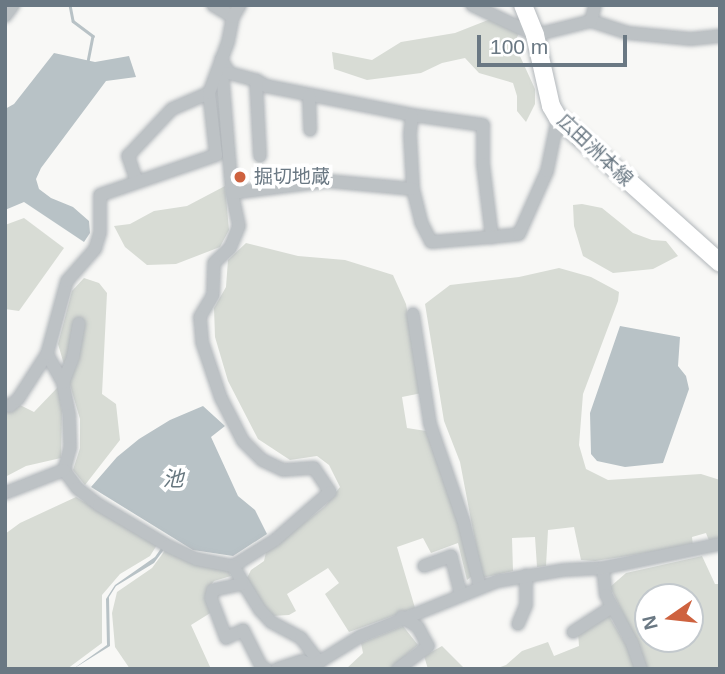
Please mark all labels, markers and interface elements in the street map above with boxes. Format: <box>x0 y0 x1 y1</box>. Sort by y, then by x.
scale bar <box>480 21 630 65</box>
text: 100 m <box>490 35 548 58</box>
street label: 広田洲本線 <box>552 109 638 191</box>
place label: 掘切地蔵 <box>254 166 330 188</box>
marker: 掘切地蔵 <box>232 169 248 185</box>
water label: 池 <box>163 466 183 492</box>
north arrow <box>634 583 704 653</box>
text: N <box>638 614 662 632</box>

